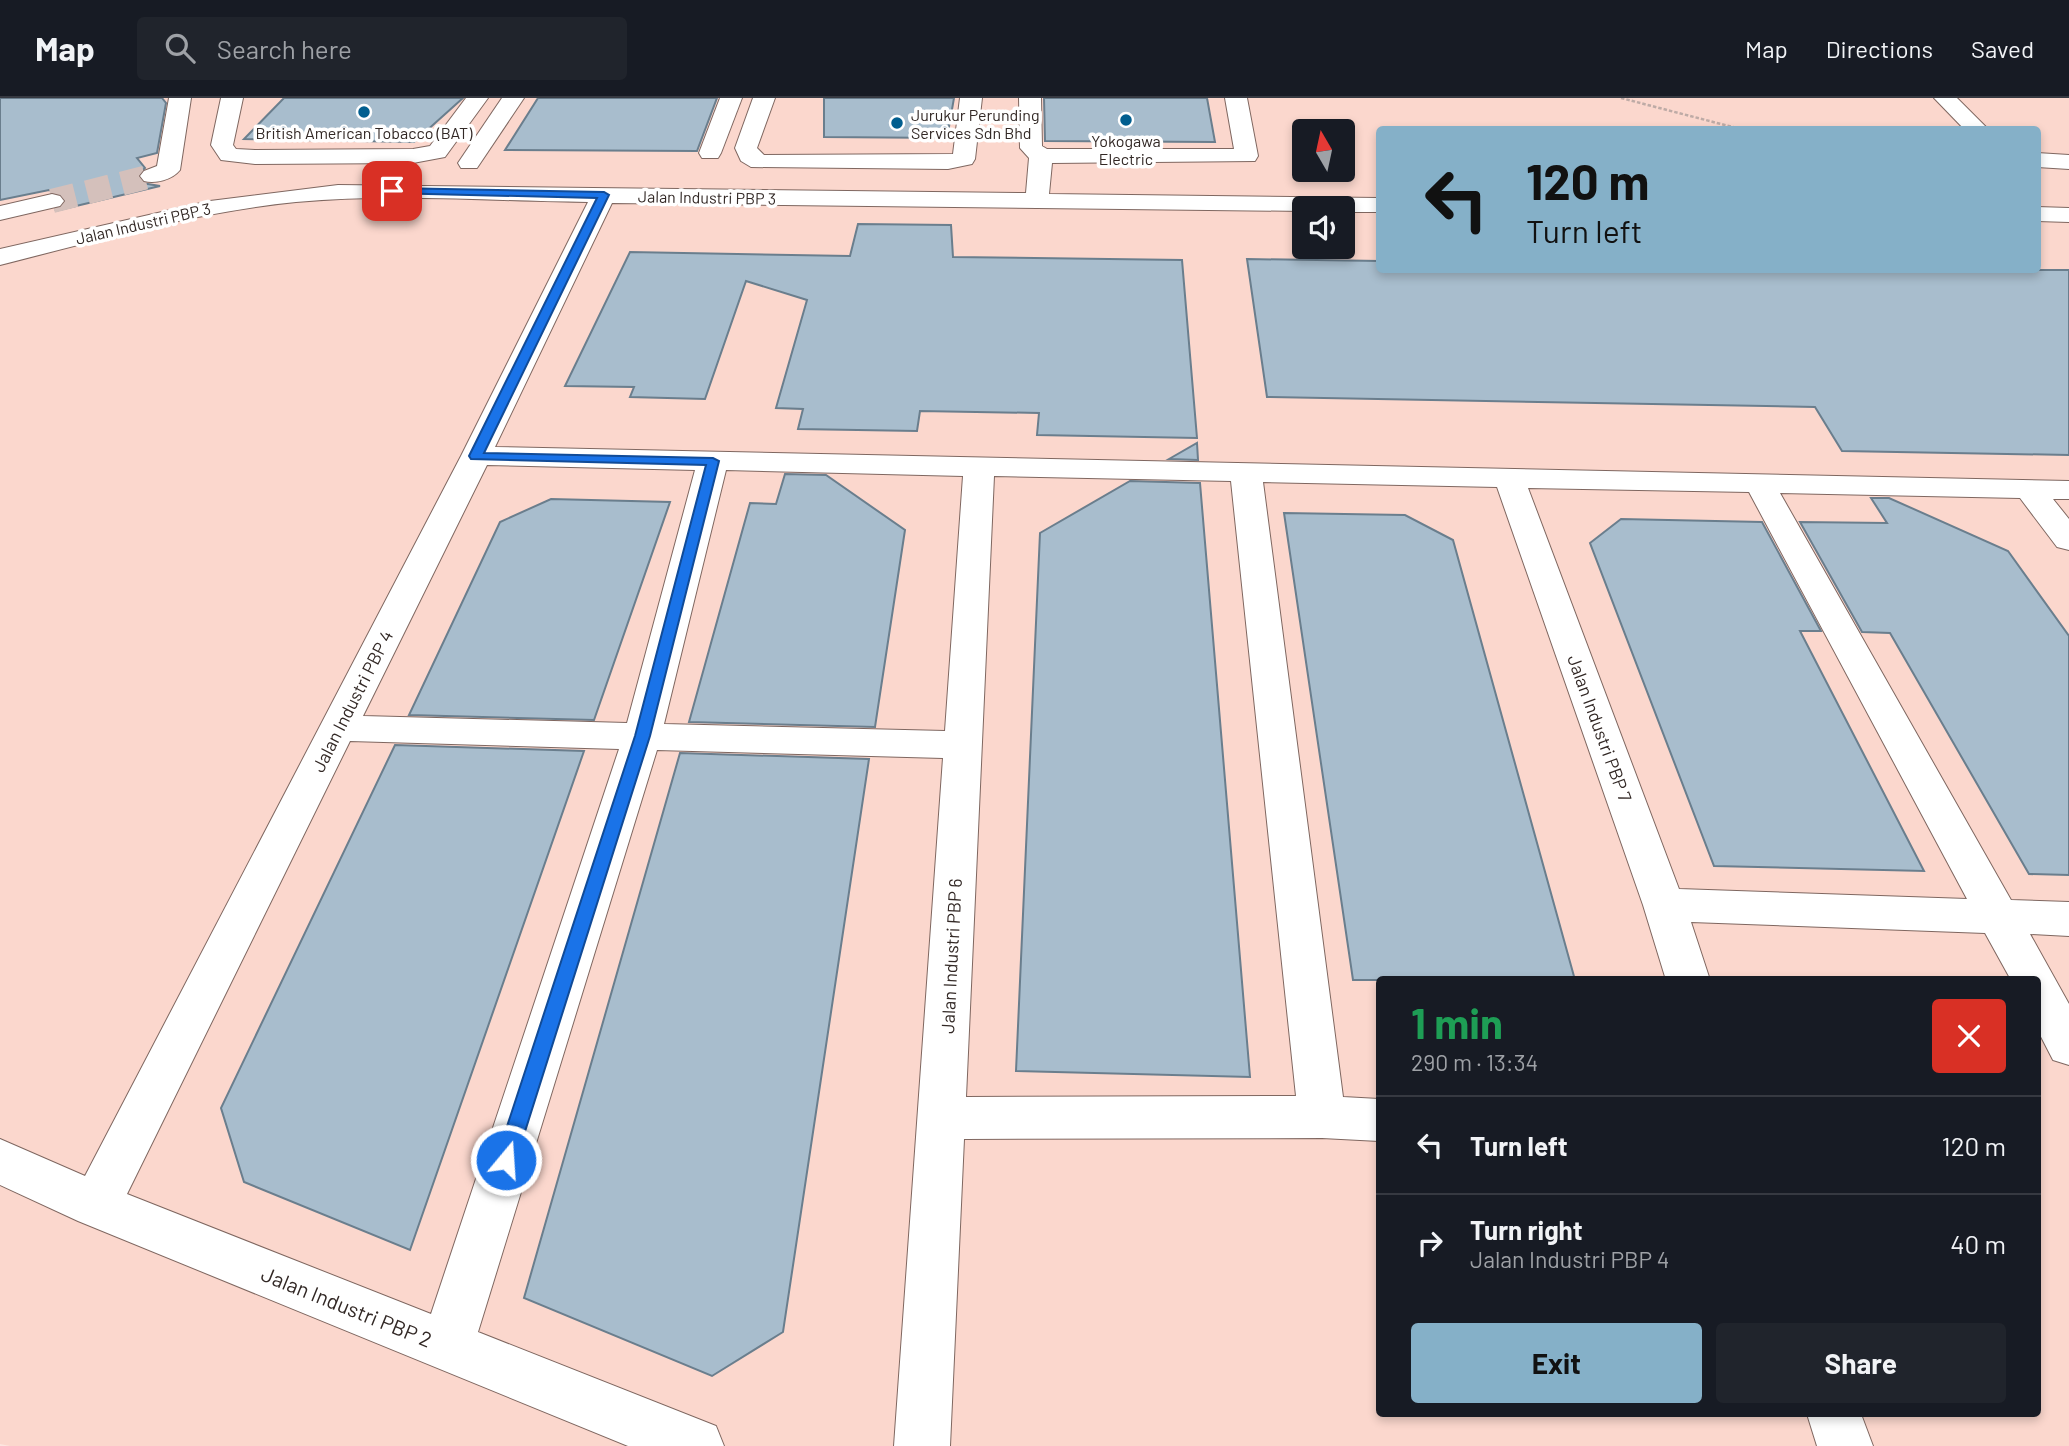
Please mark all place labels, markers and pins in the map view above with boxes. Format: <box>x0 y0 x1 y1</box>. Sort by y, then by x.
marker: British American Tobacco (BAT) <box>356 104 372 120</box>
place label: Jurukur Perunding Services Sdn Bhd <box>911 105 1039 142</box>
marker: Yokogawa Electric <box>1118 112 1134 128</box>
marker: Jurukur Perunding Services Sdn Bhd <box>889 115 905 131</box>
place label: British American Tobacco (BAT) <box>256 123 473 142</box>
place label: Yokogawa Electric <box>1091 131 1161 168</box>
pin <box>362 161 422 221</box>

